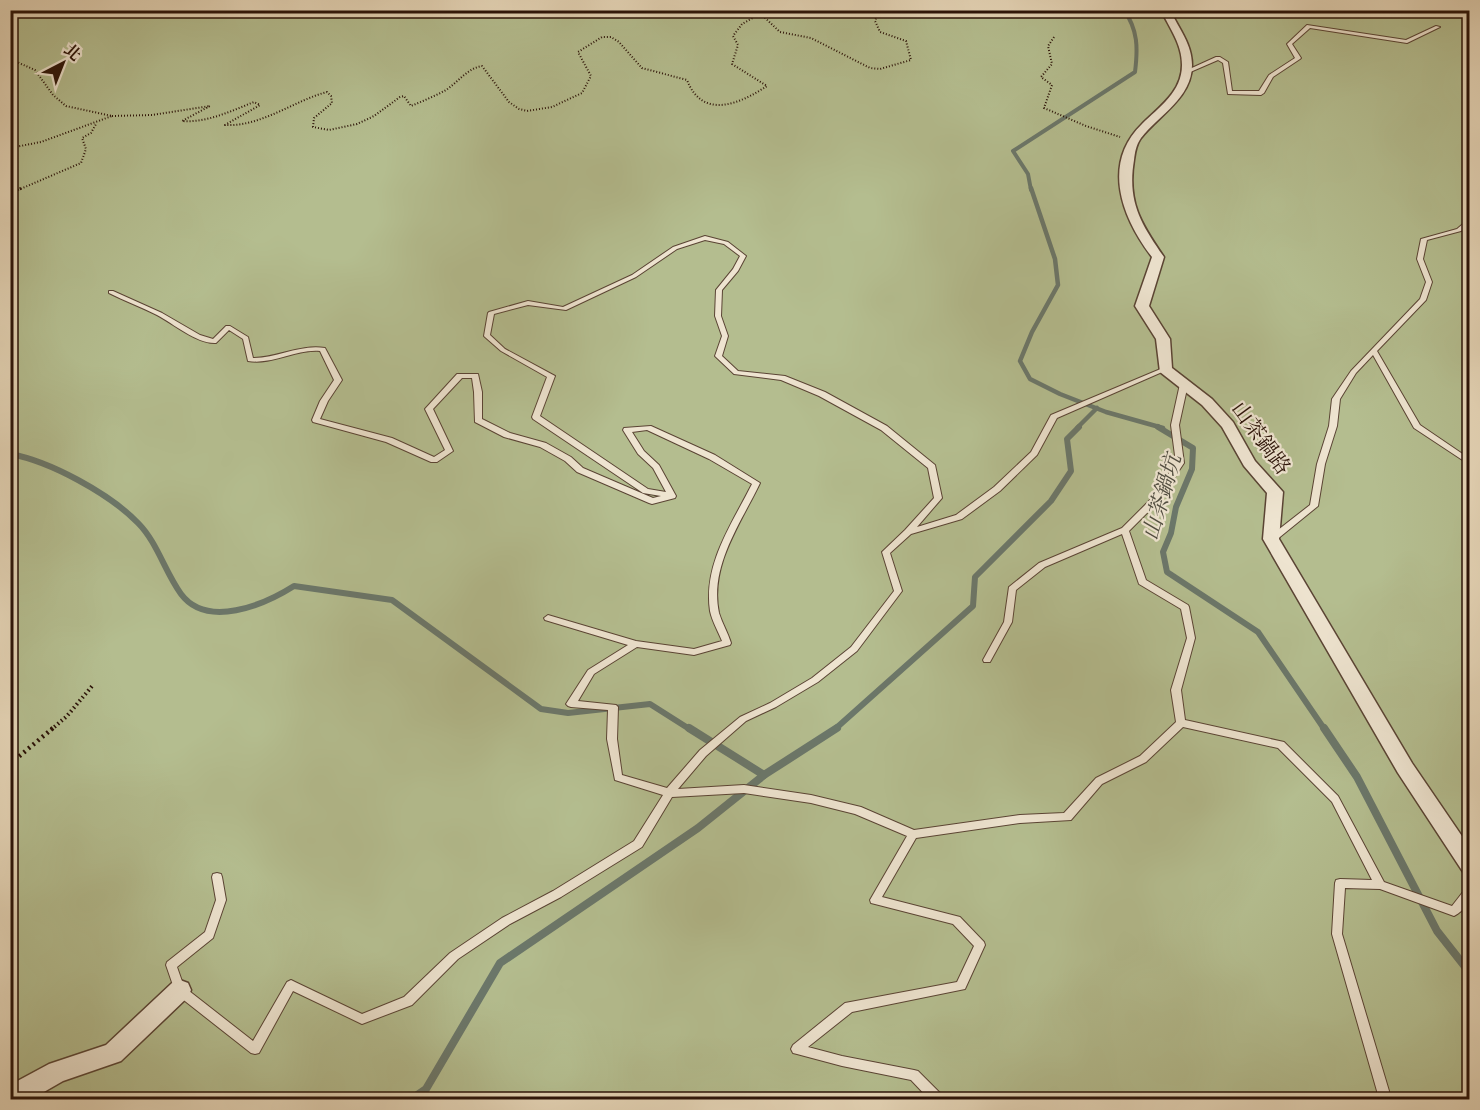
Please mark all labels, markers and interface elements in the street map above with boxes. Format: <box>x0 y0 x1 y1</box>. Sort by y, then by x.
north arrow <box>33 33 93 93</box>
text: 北 <box>60 39 86 65</box>
street label: 山茶鍋路 <box>1227 396 1296 479</box>
water label: 山茶鍋坑 <box>1136 448 1187 543</box>

